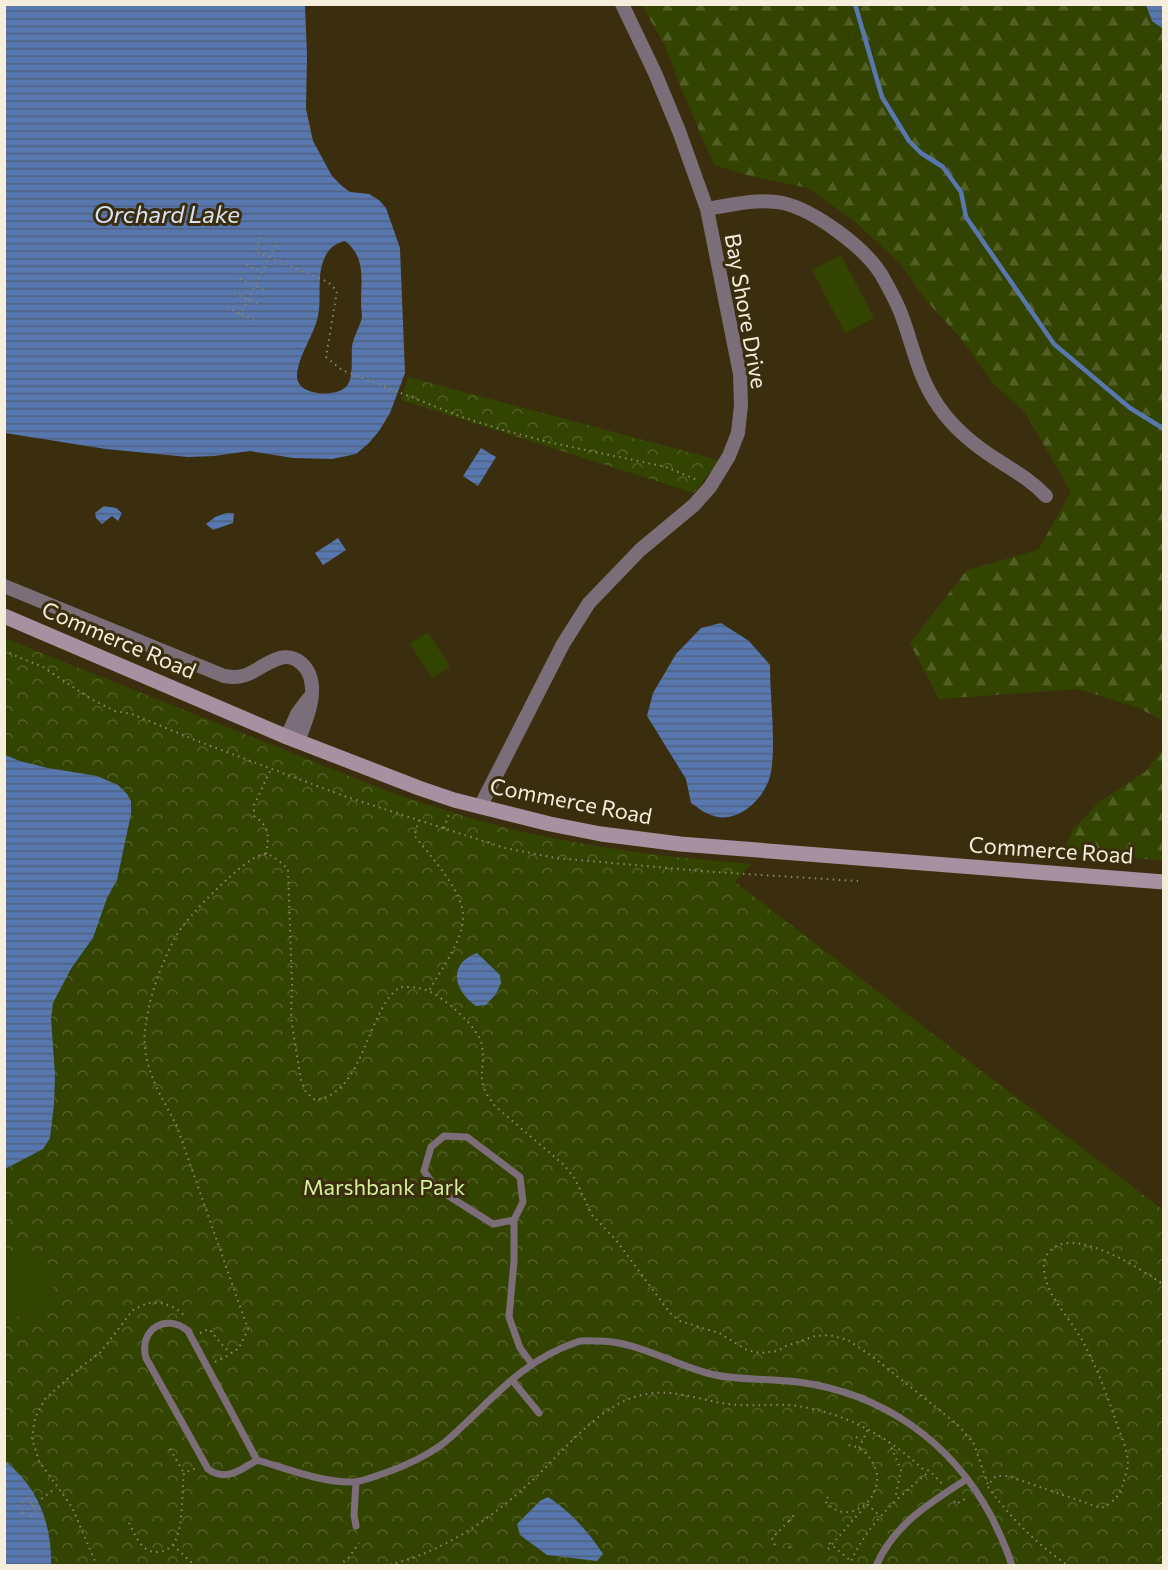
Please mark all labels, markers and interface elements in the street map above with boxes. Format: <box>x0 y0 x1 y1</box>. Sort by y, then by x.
water label: Orchard Lake <box>94 199 240 228</box>
street label: Bay Shore Drive <box>720 231 773 391</box>
street label: Commerce Road <box>38 595 200 684</box>
street label: Commerce Road <box>488 772 655 829</box>
street label: Commerce Road <box>968 830 1134 869</box>
park label: Marshbank Park <box>303 1173 465 1200</box>

